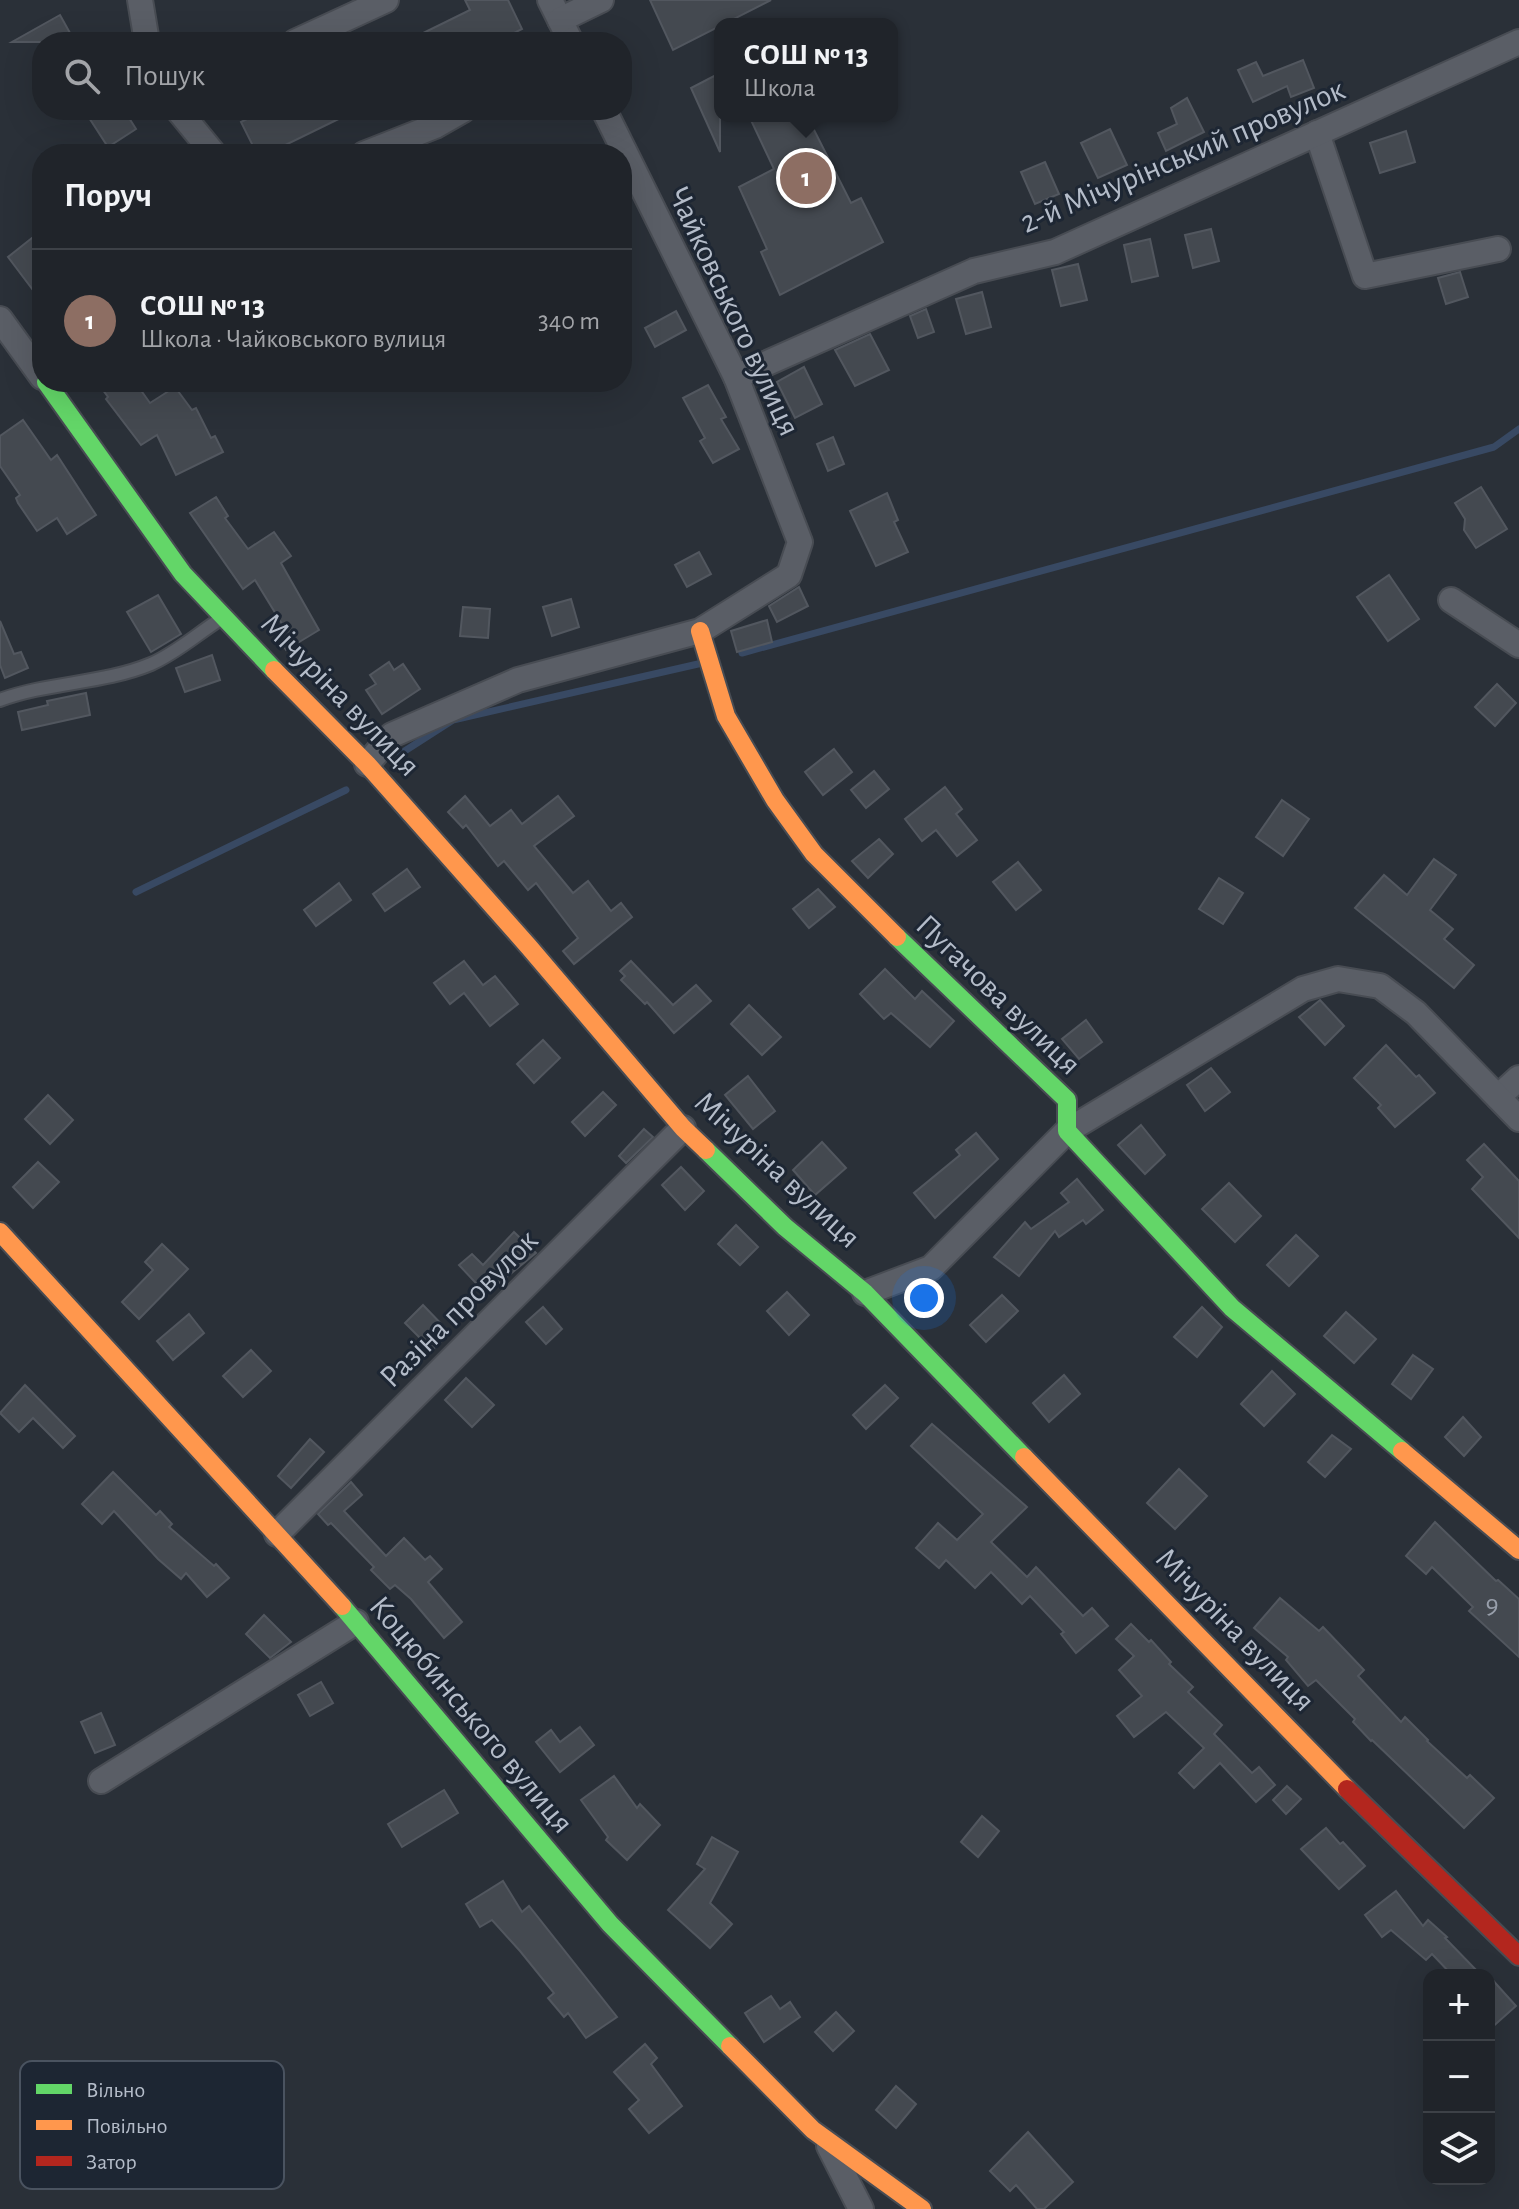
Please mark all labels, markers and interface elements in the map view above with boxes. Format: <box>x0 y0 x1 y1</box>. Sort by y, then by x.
popup <box>714 18 898 122</box>
search box <box>32 32 632 120</box>
text: СОШ № 13 <box>743 40 869 70</box>
icon: search <box>60 54 104 98</box>
text: Пошук <box>124 61 205 91</box>
street label: 2-й Мічурінський провулок <box>1015 73 1350 239</box>
text: Школа <box>743 75 815 101</box>
pin: 1 <box>780 148 832 208</box>
text: Поруч <box>64 179 152 213</box>
street label: Чайковського вулиця <box>662 182 806 441</box>
text: СОШ № 13 <box>140 291 265 321</box>
text: 1 <box>85 308 95 334</box>
text: 340 m <box>538 308 600 334</box>
text: Школа · Чайковського вулиця <box>140 326 446 352</box>
street label: Мічуріна вулиця <box>255 607 426 782</box>
street label: Пугачова вулиця <box>910 908 1087 1081</box>
street label: Мічуріна вулиця <box>688 1085 866 1254</box>
street label: Разіна провулок <box>374 1223 544 1394</box>
your location <box>904 1278 944 1318</box>
street label: Мічуріна вулиця <box>1150 1542 1321 1717</box>
street label: Коцюбинського вулиця <box>363 1590 579 1839</box>
house number: 9 <box>1485 1591 1499 1619</box>
map controls <box>1423 1969 1495 2185</box>
button: + <box>1423 1969 1495 2041</box>
button: − <box>1423 2041 1495 2113</box>
legend <box>20 2061 284 2189</box>
text: Вільно <box>86 2079 145 2101</box>
button: layers <box>1423 2113 1495 2185</box>
text: Повільно <box>86 2115 167 2137</box>
text: Затор <box>86 2151 137 2173</box>

